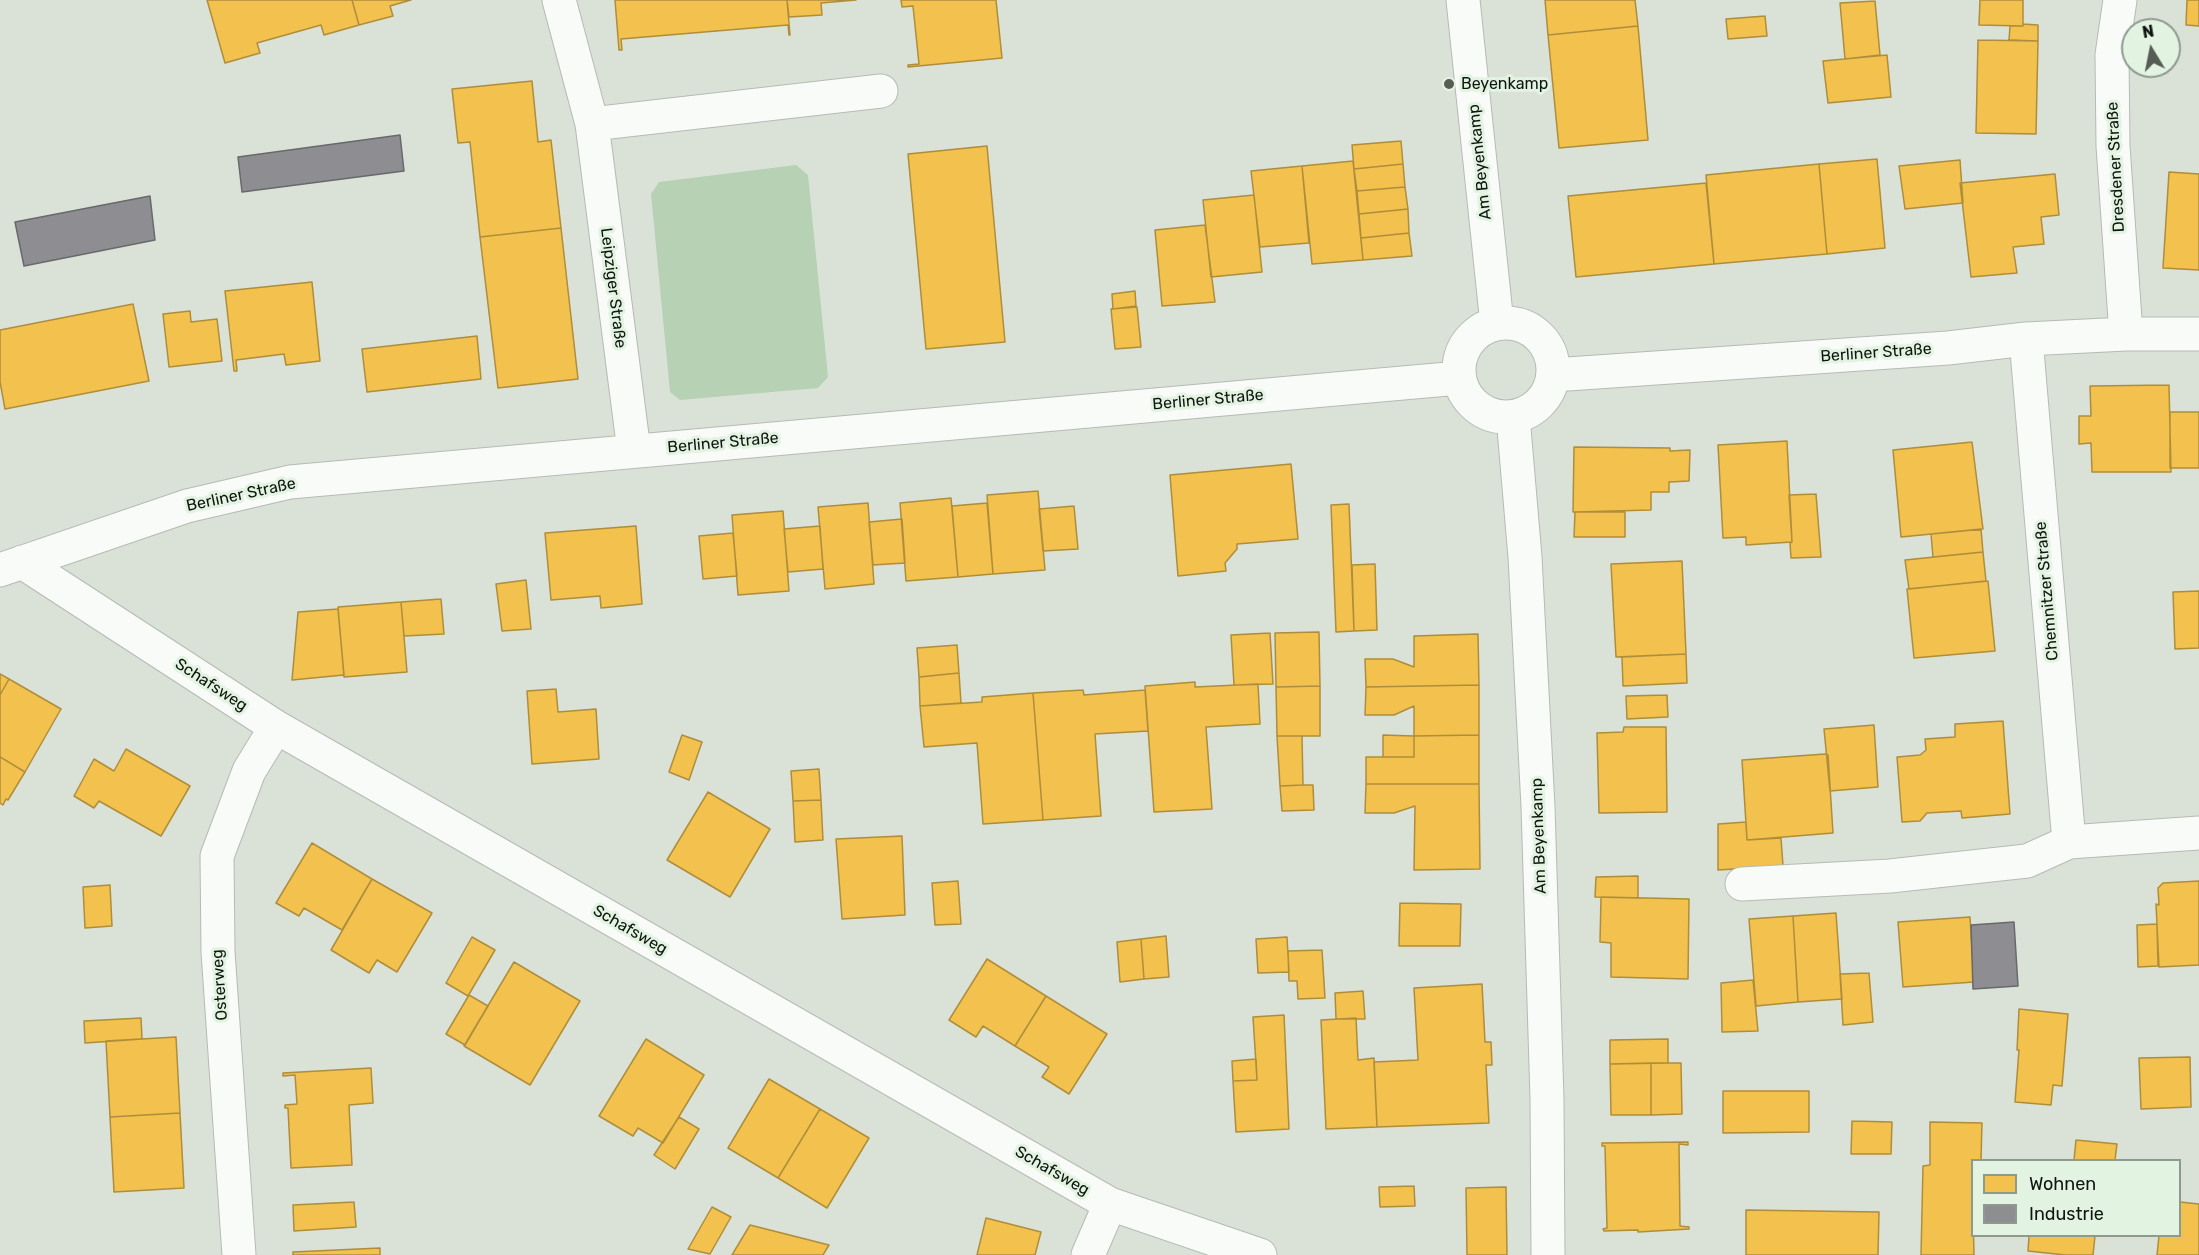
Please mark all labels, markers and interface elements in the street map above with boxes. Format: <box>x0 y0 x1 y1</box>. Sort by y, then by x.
north arrow <box>2121 18 2181 78</box>
text: N <box>2141 21 2155 42</box>
place label: Beyenkamp <box>1461 74 1548 94</box>
marker: Beyenkamp <box>1442 77 1456 91</box>
street label: Dresdener Straße <box>2103 101 2129 233</box>
street label: Am Beyenkamp <box>1464 103 1496 221</box>
street label: Leipziger Straße <box>596 227 630 349</box>
street label: Berliner Straße <box>1820 340 1932 366</box>
street label: Berliner Straße <box>1152 386 1264 414</box>
street label: Berliner Straße <box>667 429 779 457</box>
street label: Berliner Straße <box>184 474 298 516</box>
street label: Chemnitzer Straße <box>2031 521 2063 661</box>
street label: Schafsweg <box>171 654 251 716</box>
street label: Am Beyenkamp <box>1527 778 1551 894</box>
street label: Schafsweg <box>589 901 671 959</box>
street label: Osterweg <box>208 949 232 1021</box>
street label: Schafsweg <box>1011 1142 1093 1200</box>
legend <box>1971 1159 2181 1237</box>
text: Wohnen <box>2029 1173 2096 1195</box>
text: Industrie <box>2029 1203 2104 1225</box>

